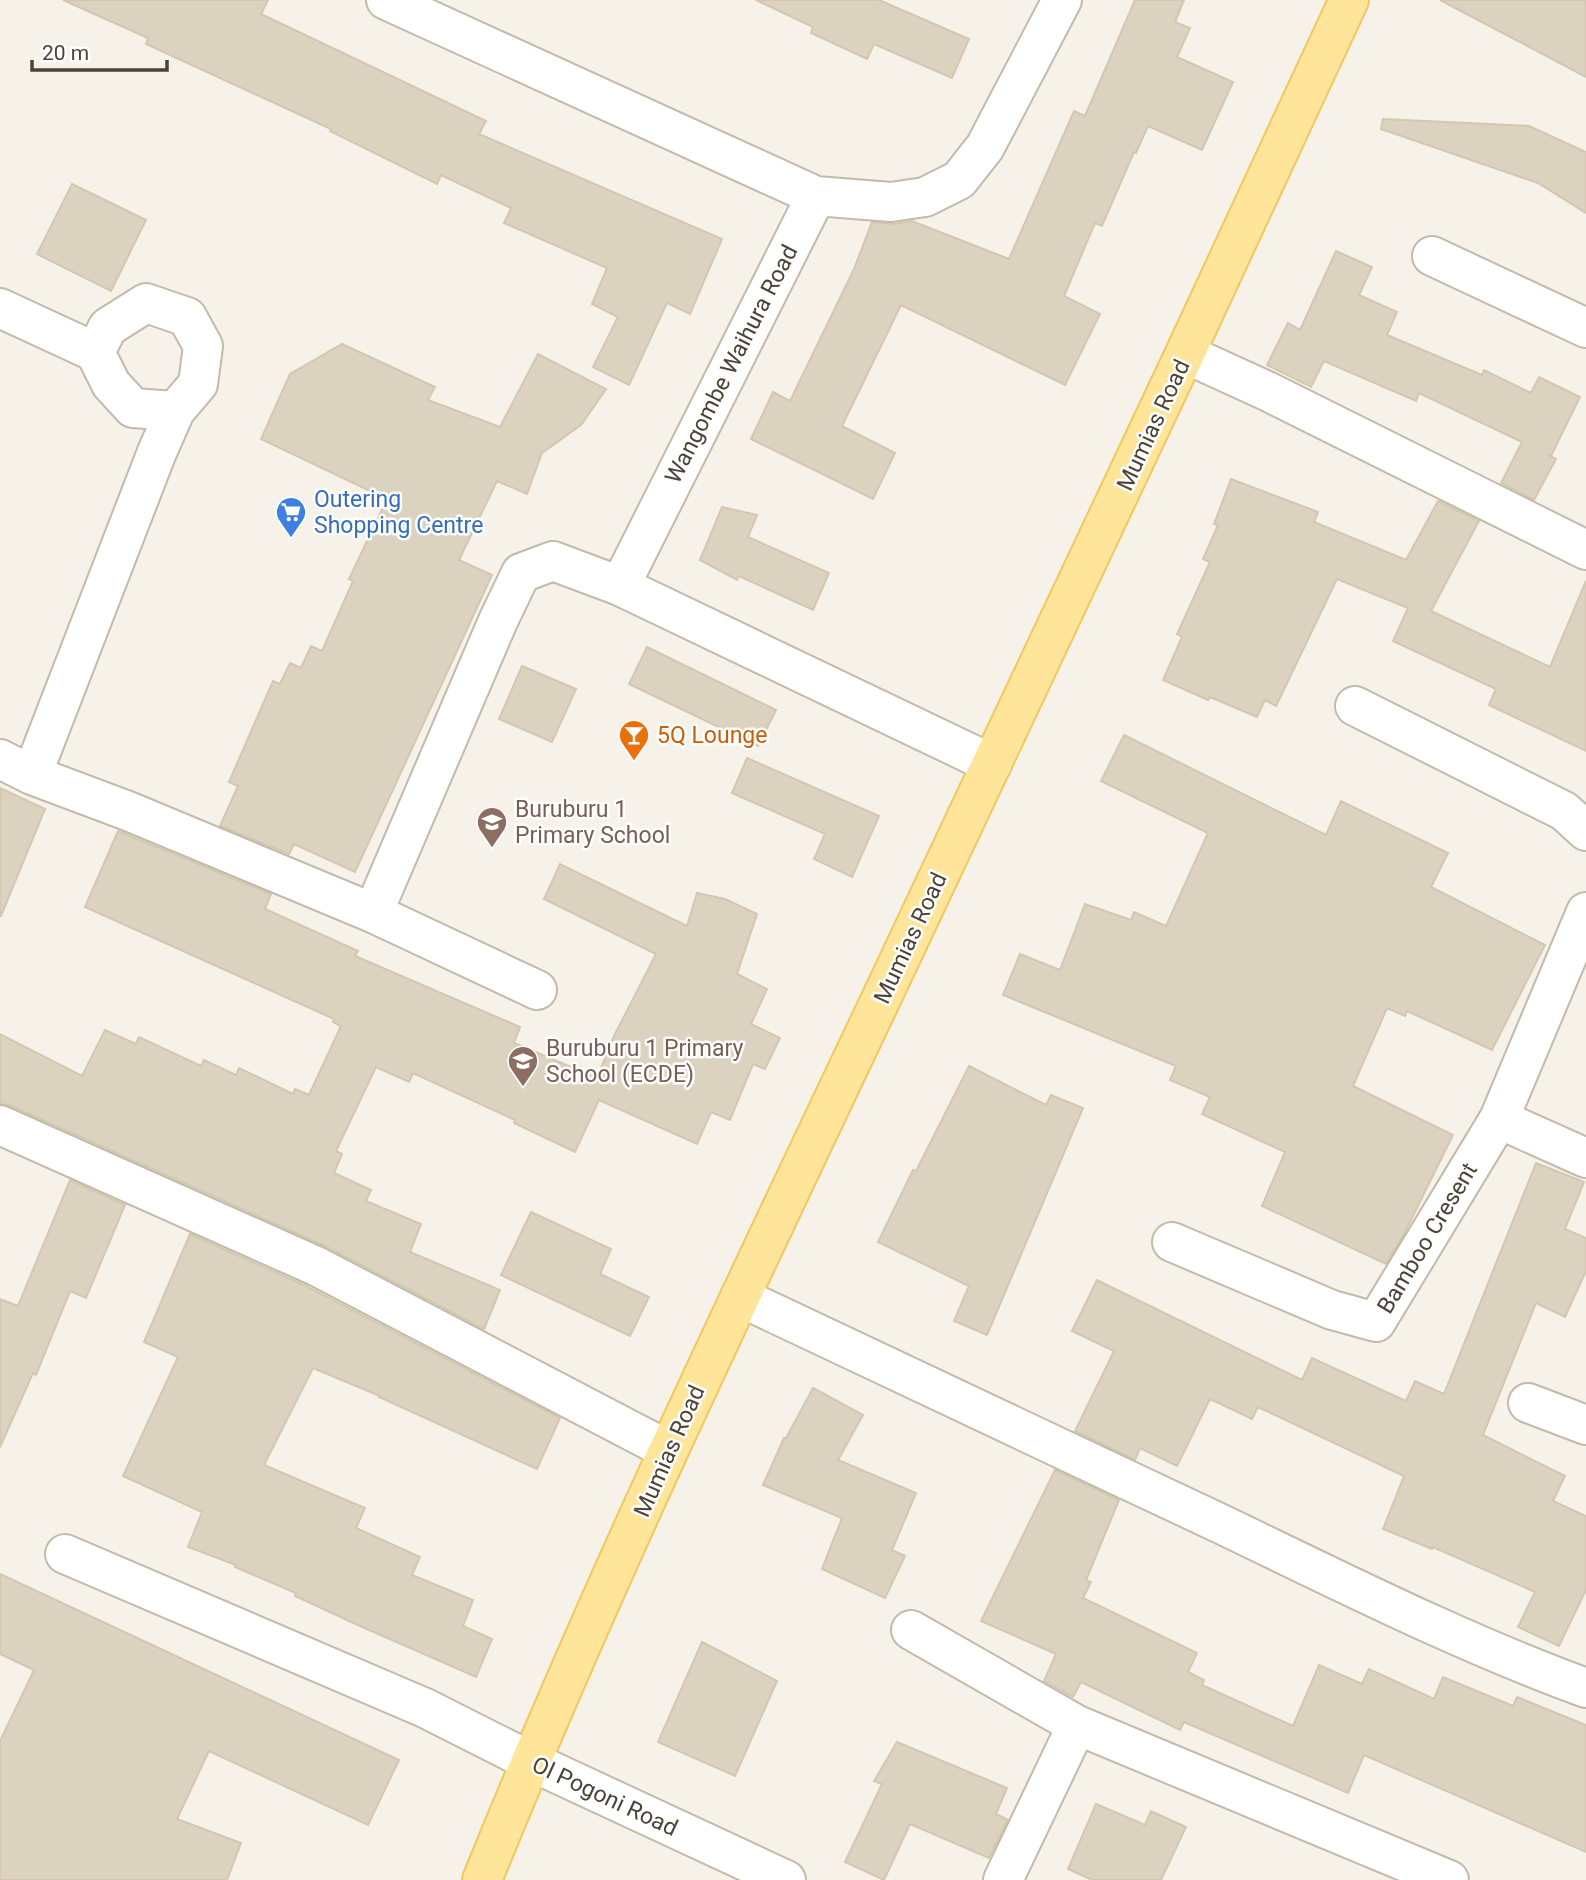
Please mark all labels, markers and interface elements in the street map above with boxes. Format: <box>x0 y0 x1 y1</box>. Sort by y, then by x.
scale bar <box>32 28 166 72</box>
text: 20 m <box>42 41 89 65</box>
street label: Wangombe Waihura Road <box>659 240 803 488</box>
street label: Mumias Road <box>1111 355 1196 495</box>
place label: Outering Shopping Centre <box>314 486 483 539</box>
supermarket icon: Outering Shopping Centre <box>274 495 308 539</box>
bar icon: 5Q Lounge <box>617 718 651 762</box>
place label: 5Q Lounge <box>657 722 767 749</box>
place label: Buruburu 1 Primary School <box>515 796 670 849</box>
school or university icon: Buruburu 1 Primary School <box>475 805 509 849</box>
street label: Mumias Road <box>868 868 953 1008</box>
place label: Buruburu 1 Primary School (ECDE) <box>546 1035 743 1088</box>
school or university icon: Buruburu 1 Primary School (ECDE) <box>506 1044 540 1088</box>
street label: Bamboo Cresent <box>1372 1158 1483 1318</box>
street label: Mumias Road <box>628 1381 711 1521</box>
street label: Ol Pogoni Road <box>528 1751 682 1842</box>

